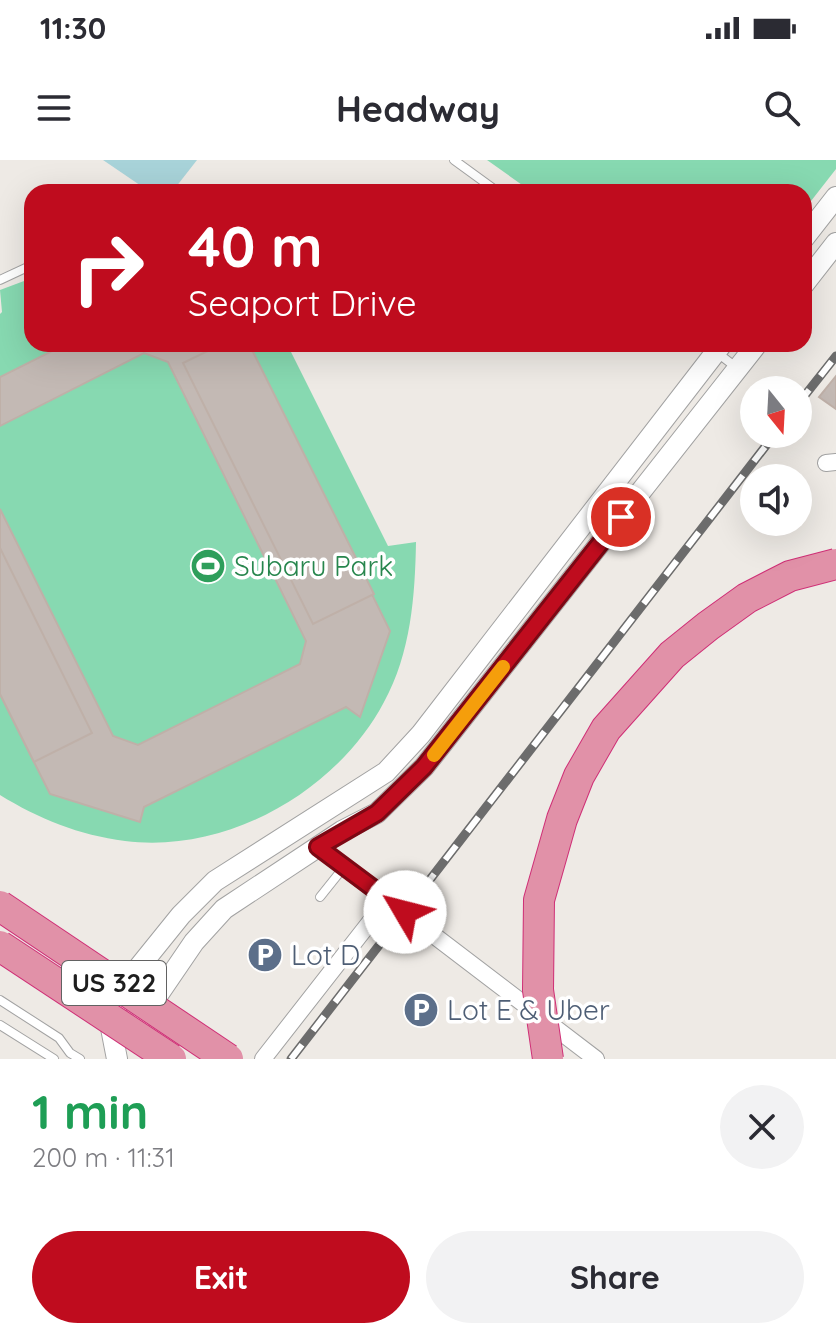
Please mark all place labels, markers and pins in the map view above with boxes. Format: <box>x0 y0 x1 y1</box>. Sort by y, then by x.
pin <box>587 483 655 551</box>
sports icon: Subaru Park <box>189 547 227 585</box>
place label: Subaru Park <box>234 548 393 583</box>
parking icon: Lot D <box>246 936 284 974</box>
place label: Lot D <box>291 937 360 972</box>
parking icon: Lot E & Uber <box>402 991 440 1029</box>
place label: Lot E & Uber <box>447 992 610 1027</box>

